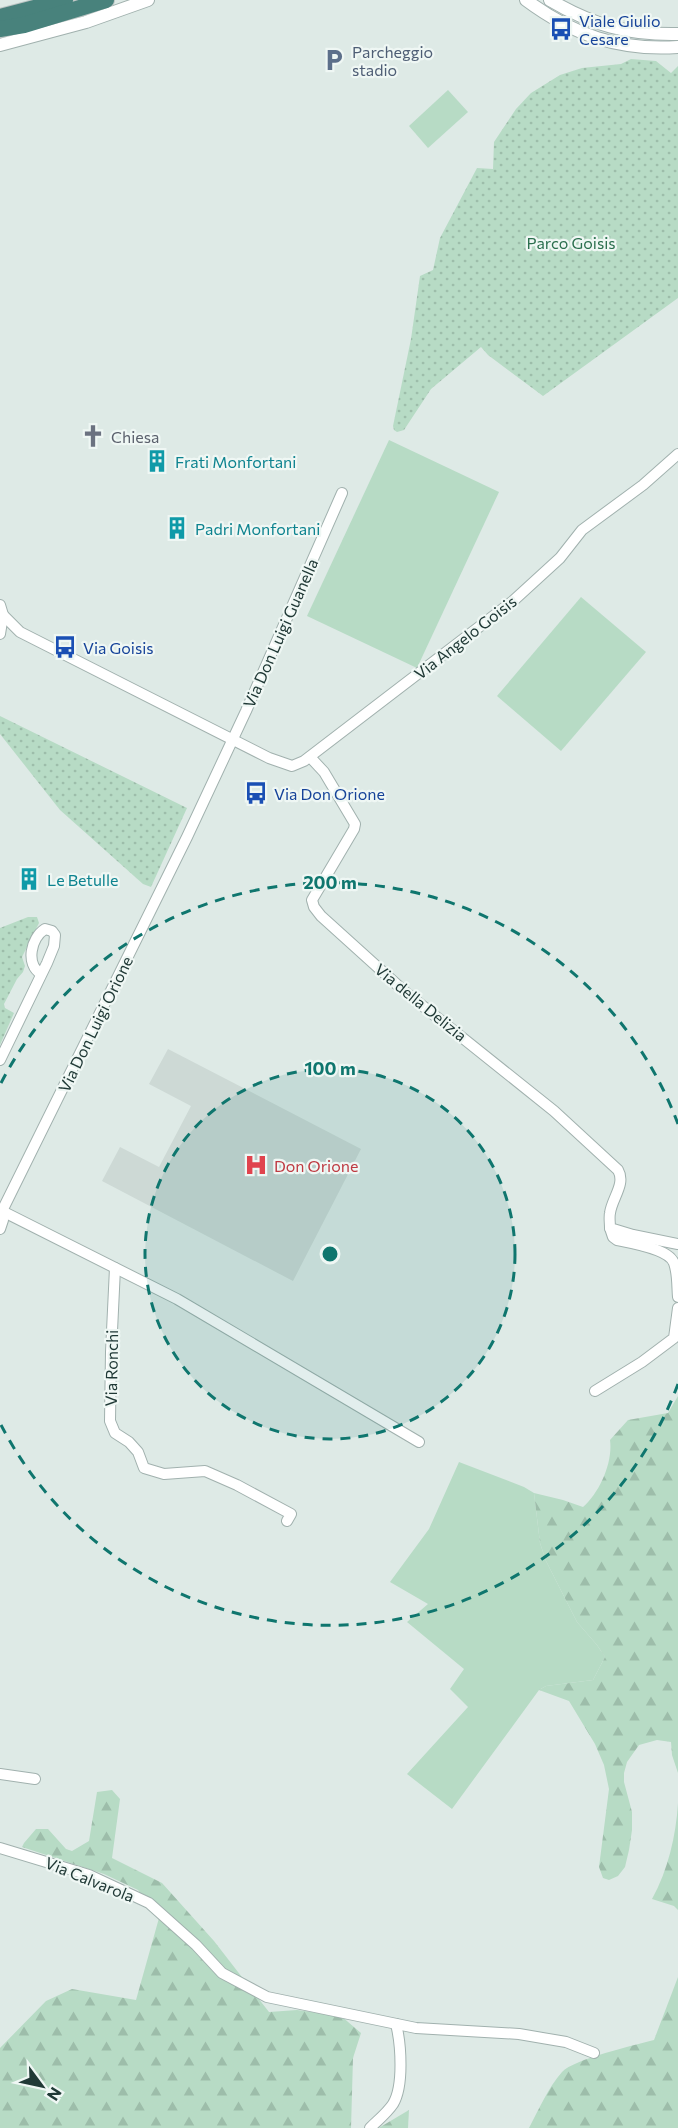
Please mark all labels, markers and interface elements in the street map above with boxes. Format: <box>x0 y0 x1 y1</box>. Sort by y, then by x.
place label: Viale Giulio Cesare <box>579 11 661 48</box>
bus stop icon: Viale Giulio Cesare <box>548 16 574 42</box>
place label: Parcheggio stadio <box>352 42 433 79</box>
parking icon: Parcheggio stadio <box>321 47 347 73</box>
park label: Parco Goisis <box>526 233 616 252</box>
church icon: Chiesa <box>80 423 106 449</box>
place label: Chiesa <box>111 427 159 446</box>
building icon: Frati Monfortani <box>144 448 170 474</box>
place label: Frati Monfortani <box>175 452 296 471</box>
building icon: Padri Monfortani <box>164 515 190 541</box>
place label: Padri Monfortani <box>195 519 320 538</box>
street label: Via Don Luigi Guanella <box>239 555 321 711</box>
street label: Via Angelo Goisis <box>410 591 520 683</box>
bus stop icon: Via Goisis <box>52 634 78 660</box>
place label: Via Goisis <box>83 638 154 657</box>
bus stop icon: Via Don Orione <box>243 780 269 806</box>
place label: Via Don Orione <box>274 784 385 803</box>
building icon: Le Betulle <box>16 866 42 892</box>
place label: Le Betulle <box>47 870 118 889</box>
text: 200 m <box>303 871 357 893</box>
street label: Via Don Luigi Orione <box>54 953 136 1095</box>
street label: Via della Delizia <box>371 959 471 1045</box>
text: 100 m <box>304 1057 356 1079</box>
hospital icon: Don Orione <box>243 1152 269 1178</box>
place label: Don Orione <box>274 1156 358 1175</box>
centre of rings <box>320 1244 340 1264</box>
street label: Via Ronchi <box>101 1330 121 1406</box>
street label: Via Calvarola <box>43 1853 137 1905</box>
north arrow <box>12 2056 72 2116</box>
text: N <box>44 2084 66 2105</box>

